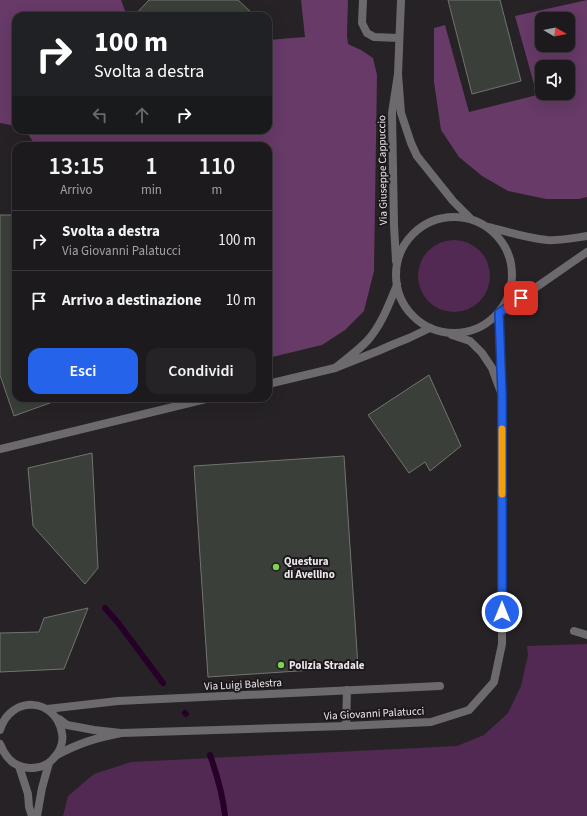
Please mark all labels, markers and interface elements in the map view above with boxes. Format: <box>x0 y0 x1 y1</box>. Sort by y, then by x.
north arrow <box>535 12 575 52</box>
map controls <box>535 12 575 100</box>
text: 100 m <box>94 22 168 62</box>
icon: right <box>28 28 80 80</box>
text: Svolta a destra <box>94 59 204 84</box>
button: sound <box>535 60 575 100</box>
icon: left <box>89 104 111 126</box>
icon: ahead <box>131 104 153 126</box>
icon: right <box>173 104 195 126</box>
street label: Via Giuseppe Cappuccio <box>374 115 391 225</box>
text: 13:15 <box>49 149 104 184</box>
text: 1 <box>145 149 158 184</box>
text: 110 <box>199 149 235 184</box>
text: Arrivo <box>60 181 93 199</box>
text: min <box>141 181 162 199</box>
text: m <box>212 181 222 199</box>
text: Svolta a destra <box>62 221 160 242</box>
icon: right <box>28 230 50 252</box>
text: 100 m <box>218 230 256 251</box>
text: Via Giovanni Palatucci <box>62 242 181 260</box>
pin <box>504 281 538 315</box>
icon: arrive <box>510 287 532 309</box>
icon: arrive <box>28 290 50 312</box>
text: Arrivo a destinazione <box>62 290 201 311</box>
text: 10 m <box>226 290 256 311</box>
button: Esci <box>28 348 138 394</box>
button: Condividi <box>146 348 256 394</box>
place label: Questura di Avellino <box>284 554 335 582</box>
marker: Questura di Avellino <box>271 562 281 572</box>
position arrow <box>481 591 523 633</box>
place label: Polizia Stradale <box>289 658 365 673</box>
marker: Polizia Stradale <box>276 660 286 670</box>
street label: Via Luigi Balestra <box>204 675 282 694</box>
street label: Via Giovanni Palatucci <box>323 703 425 724</box>

